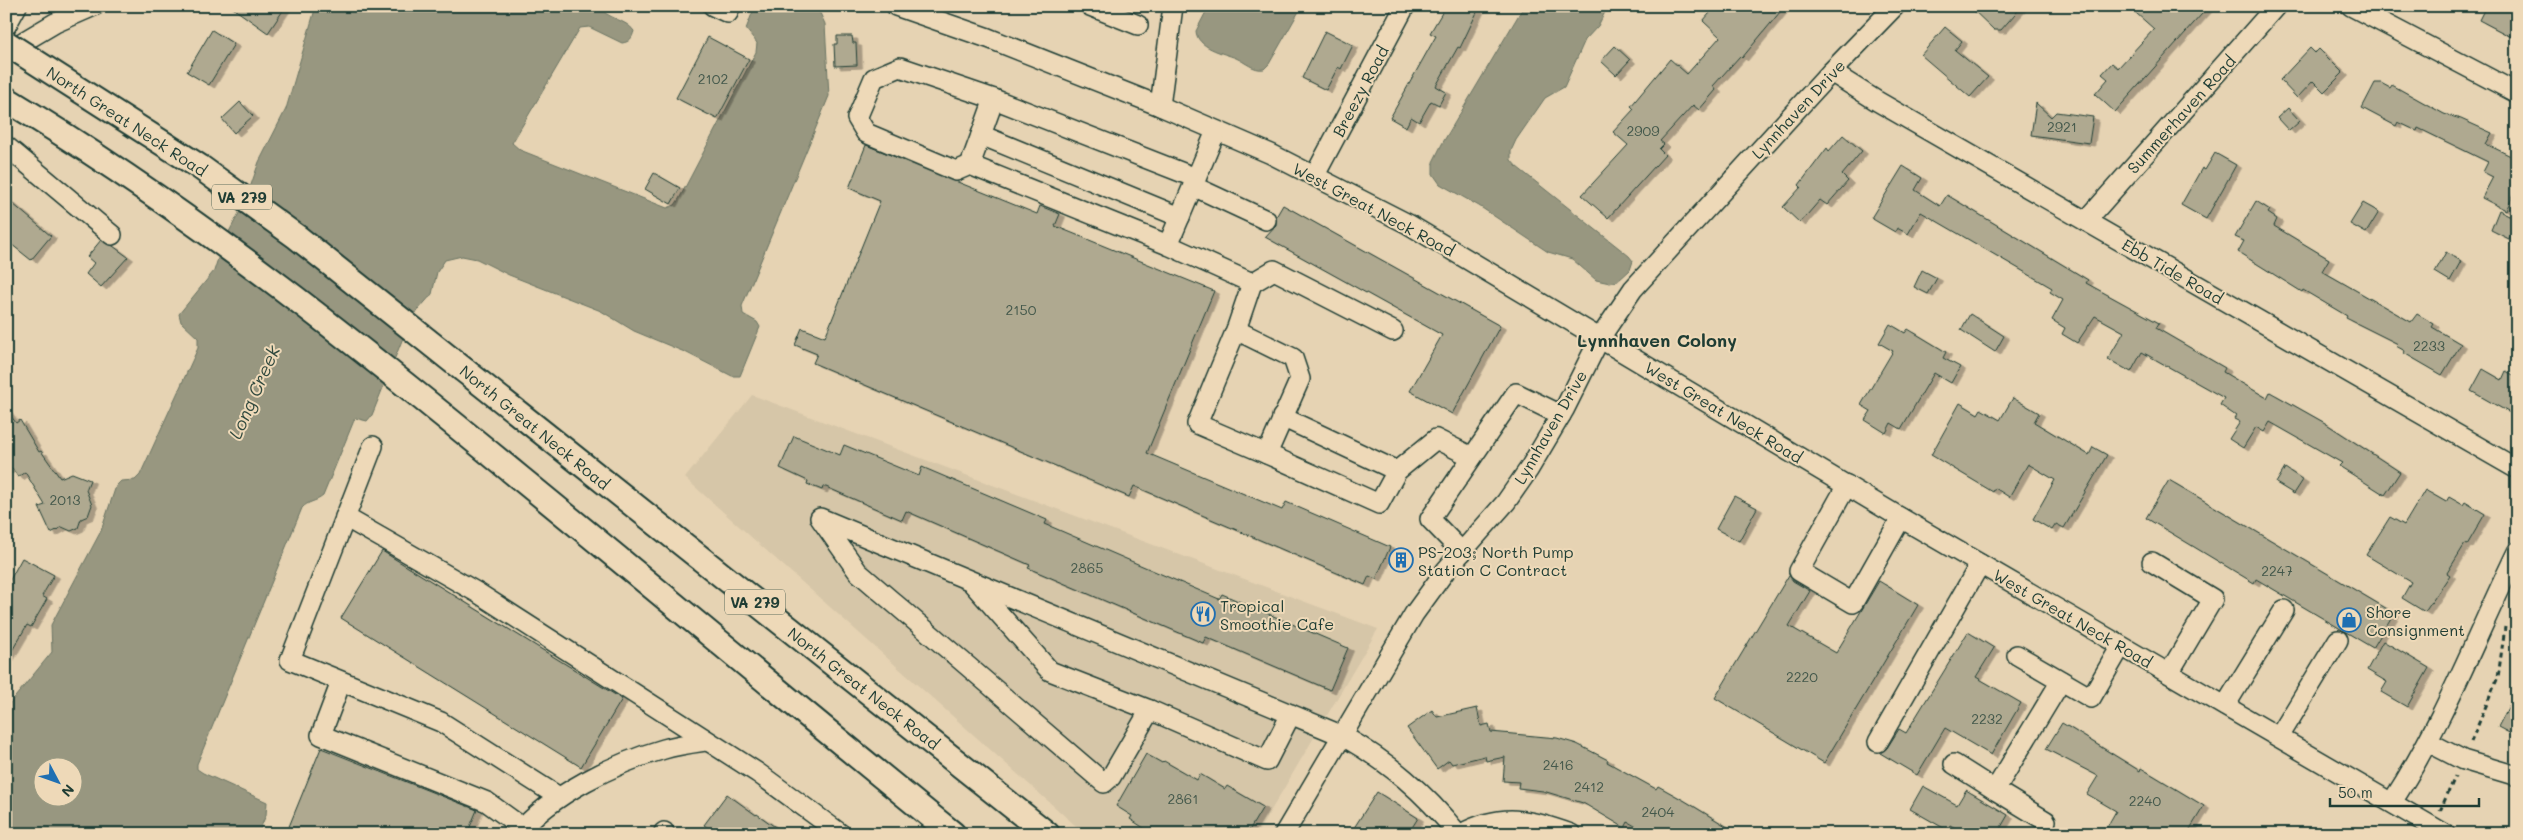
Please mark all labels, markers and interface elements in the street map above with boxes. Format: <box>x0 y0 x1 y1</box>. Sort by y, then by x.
street label: Breezy Road <box>1327 42 1393 140</box>
street label: Summerhaven Road <box>2122 50 2240 178</box>
street label: Lynnhaven Drive <box>1747 55 1849 163</box>
street label: North Great Neck Road <box>43 61 211 181</box>
house number: 2102 <box>698 69 728 88</box>
house number: 2921 <box>2047 117 2077 136</box>
house number: 2909 <box>1627 121 1659 140</box>
street label: West Great Neck Road <box>1289 157 1459 261</box>
road number: VA 279 <box>212 184 272 210</box>
street label: Ebb Tide Road <box>2119 234 2227 308</box>
house number: 2150 <box>1006 300 1037 319</box>
district label: Lynnhaven Colony <box>1577 328 1737 352</box>
house number: 2233 <box>2413 336 2445 355</box>
water label: Long Creek <box>223 341 285 443</box>
street label: West Great Neck Road <box>1641 357 1807 467</box>
street label: North Great Neck Road <box>456 360 614 494</box>
street label: Lynnhaven Drive <box>1509 366 1591 488</box>
house number: 2013 <box>50 490 80 509</box>
place label: PS-203; North Pump Station C Contract <box>1418 541 1574 580</box>
building icon: PS-203; North Pump Station C Contract <box>1388 547 1414 573</box>
house number: 2865 <box>1071 558 1103 577</box>
house number: 2247 <box>2261 561 2293 580</box>
street label: West Great Neck Road <box>1990 564 2156 672</box>
road number: VA 279 <box>725 590 785 614</box>
place label: Tropical Smoothie Cafe <box>1220 595 1334 634</box>
restaurant icon: Tropical Smoothie Cafe <box>1190 601 1216 627</box>
place label: Shore Consignment <box>2366 601 2465 640</box>
shop icon: Shore Consignment <box>2336 607 2362 633</box>
street label: North Great Neck Road <box>784 622 944 754</box>
house number: 2220 <box>1786 667 1818 686</box>
house number: 2232 <box>1971 709 2003 728</box>
house number: 2416 <box>1543 755 1573 774</box>
north arrow <box>32 758 82 808</box>
scale bar <box>2330 775 2479 807</box>
house number: 2412 <box>1574 777 1604 796</box>
text: N <box>58 781 79 801</box>
text: 50 m <box>2338 782 2373 802</box>
house number: 2861 <box>1168 789 1198 808</box>
house number: 2240 <box>2129 791 2162 810</box>
house number: 2404 <box>1642 802 1675 821</box>

